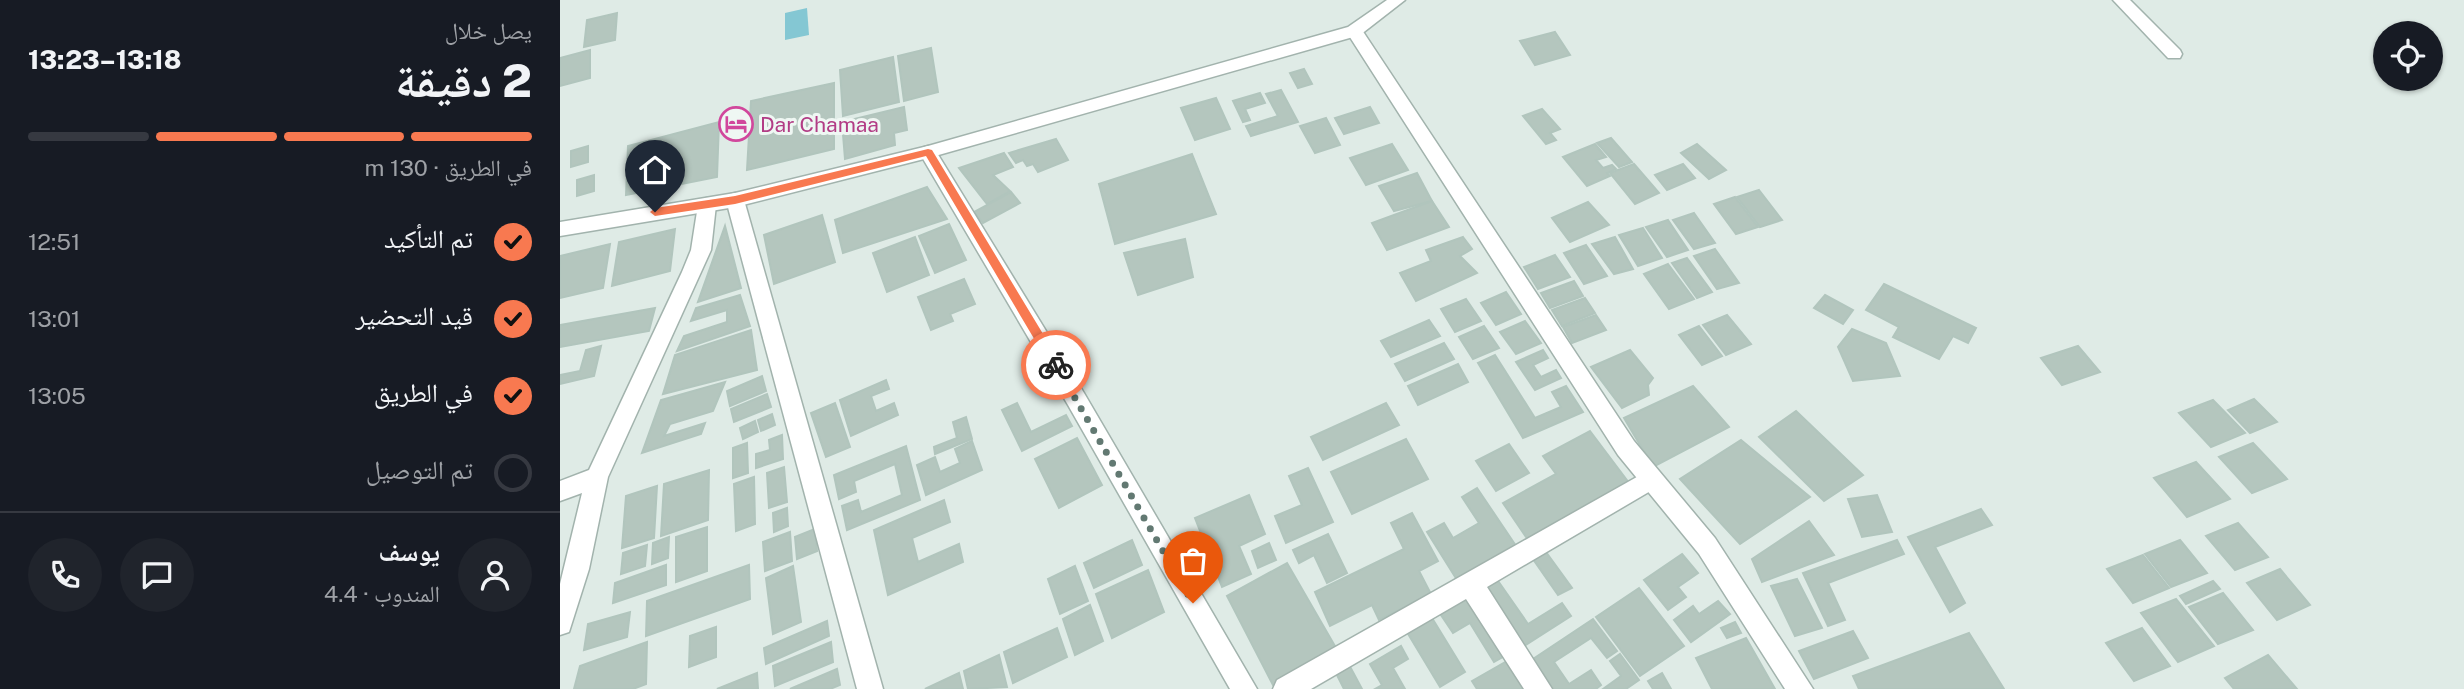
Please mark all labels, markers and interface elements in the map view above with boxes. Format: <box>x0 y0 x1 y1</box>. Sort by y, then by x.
text: يصل خلال <box>445 17 532 44</box>
map controls <box>2373 21 2443 91</box>
button: locate <box>2373 21 2443 91</box>
text: 13:18–13:23 <box>28 44 181 75</box>
text: 2 دقيقة <box>395 53 532 107</box>
hotel icon: Dar Chamaa <box>717 105 755 143</box>
place label: Dar Chamaa <box>760 112 879 137</box>
pin <box>625 140 685 212</box>
icon: home <box>636 151 674 189</box>
text: في الطريق · 130 m <box>365 154 532 181</box>
text: تم التأكيد <box>384 223 473 254</box>
icon: check <box>494 223 532 261</box>
text: 12:51 <box>28 228 80 255</box>
text: قيد التحضير <box>356 300 473 331</box>
icon: check <box>494 300 532 338</box>
text: 13:01 <box>28 305 80 332</box>
courier <box>1021 330 1091 400</box>
icon: bike <box>1037 346 1075 384</box>
text: في الطريق <box>374 377 473 408</box>
icon: check <box>494 377 532 415</box>
text: 13:05 <box>28 382 86 409</box>
text: تم التوصيل <box>366 454 473 485</box>
pin <box>1163 531 1223 603</box>
text: يوسف <box>379 536 440 567</box>
button: phone <box>28 538 102 612</box>
button: chat <box>120 538 194 612</box>
button: person <box>458 538 532 612</box>
icon: bag <box>1174 542 1212 580</box>
text: المندوب · 4.4 <box>324 580 440 607</box>

